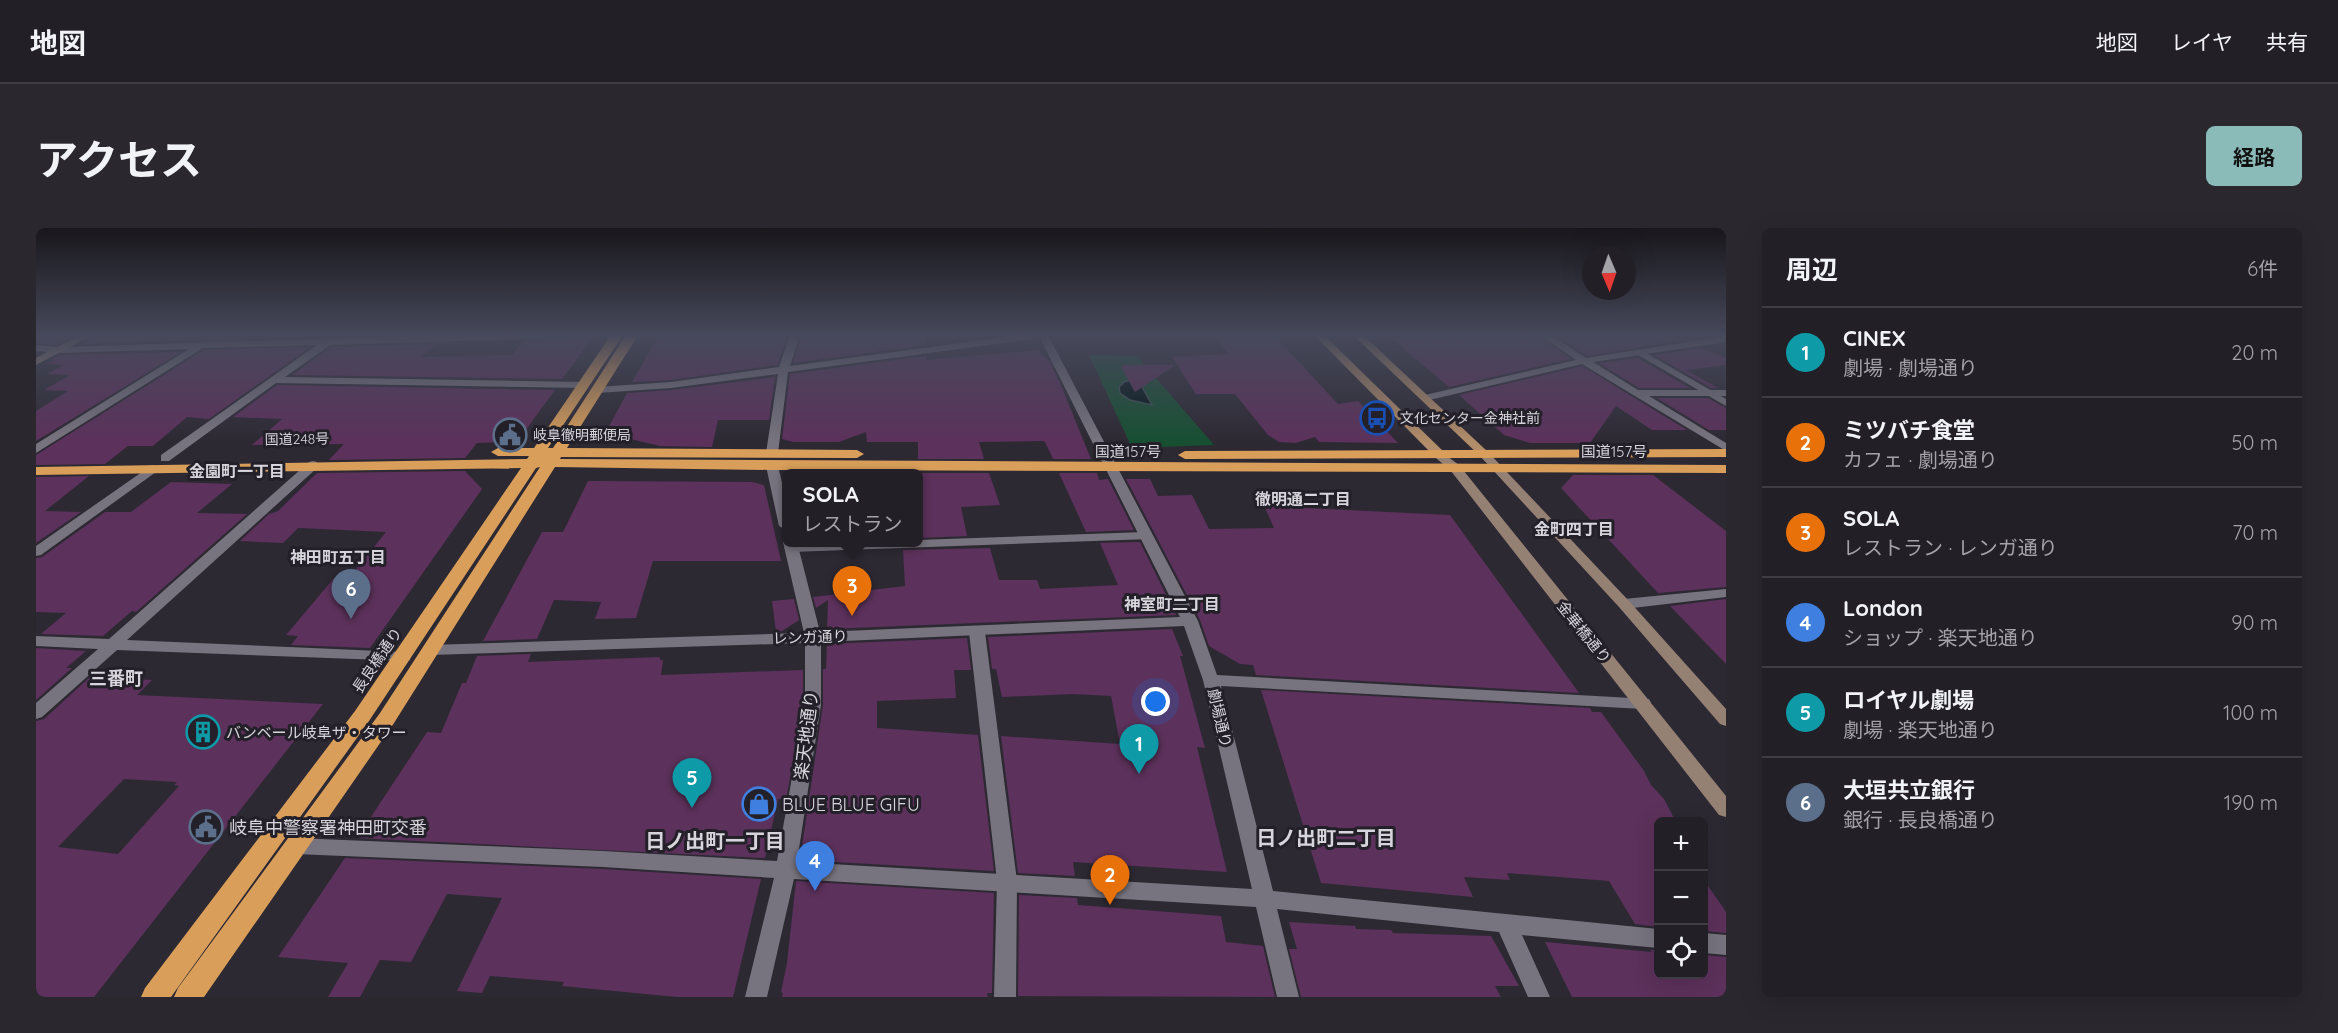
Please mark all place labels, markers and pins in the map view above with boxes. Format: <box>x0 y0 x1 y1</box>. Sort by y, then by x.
bus stop icon: 文化センター金神社前 <box>1359 400 1395 436</box>
place label: 文化センター金神社前 <box>1400 409 1540 427</box>
public building icon: 岐阜徹明郵便局 <box>492 417 528 453</box>
place label: 岐阜徹明郵便局 <box>533 426 631 444</box>
pin: 3 <box>832 566 872 616</box>
pin: 6 <box>332 570 370 619</box>
building icon: バンベール岐阜ザ・タワー <box>185 714 221 750</box>
place label: バンベール岐阜ザ・タワー <box>226 723 407 742</box>
pin: 1 <box>1120 724 1158 774</box>
pin: 5 <box>672 758 712 808</box>
shop icon: BLUE BLUE GIFU <box>741 786 777 822</box>
place label: BLUE BLUE GIFU <box>782 793 920 816</box>
public building icon: 岐阜中警察署神田町交番 <box>188 809 224 845</box>
place label: 岐阜中警察署神田町交番 <box>229 816 427 839</box>
pin: 4 <box>796 842 834 891</box>
pin: 2 <box>1090 856 1130 905</box>

